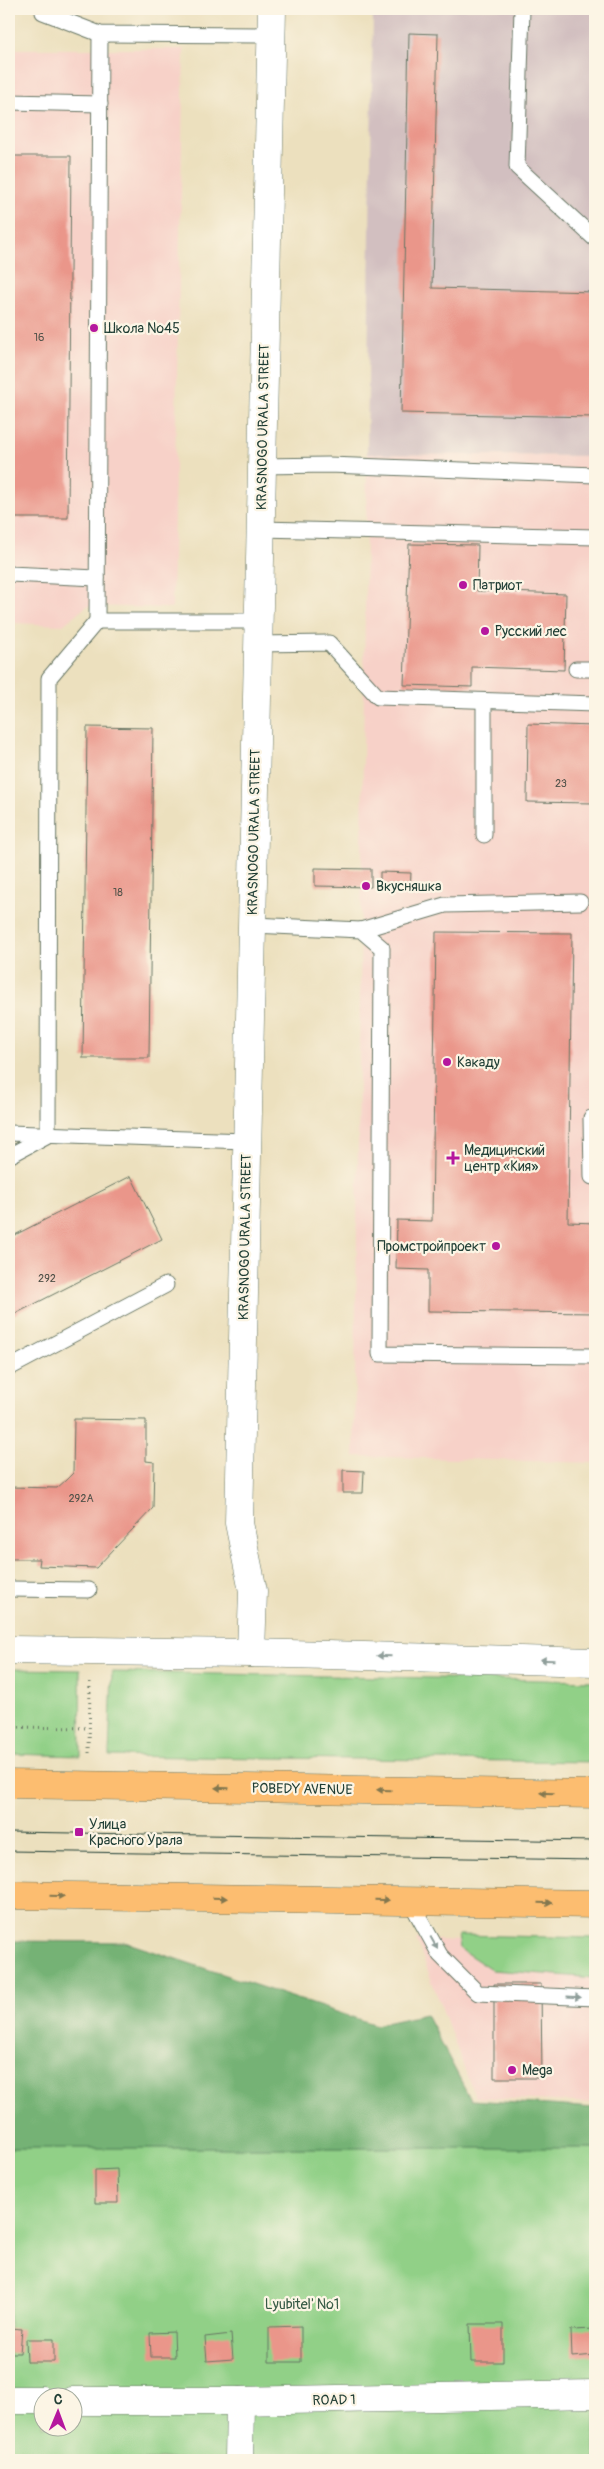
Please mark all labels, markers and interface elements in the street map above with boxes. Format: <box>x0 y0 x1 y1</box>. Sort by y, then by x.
place label: Школа №45 <box>104 320 180 337</box>
marker: Школа №45 <box>88 322 100 334</box>
house number: 16 <box>34 331 44 344</box>
street label: KRASNOGO URALA STREET <box>253 344 273 510</box>
place label: Патриот <box>473 577 522 594</box>
marker: Патриот <box>457 579 469 591</box>
place label: Русский лес <box>495 623 567 640</box>
marker: Русский лес <box>479 625 491 637</box>
street label: KRASNOGO URALA STREET <box>244 749 264 915</box>
house number: 23 <box>555 777 567 790</box>
place label: Вкусняшка <box>376 878 441 895</box>
marker: Вкусняшка <box>360 880 372 892</box>
house number: 18 <box>113 886 123 899</box>
place label: Какаду <box>457 1054 500 1071</box>
marker: Какаду <box>441 1056 453 1068</box>
place label: Медицинский центр «Кия» <box>464 1142 545 1175</box>
marker: Медицинский центр «Кия» <box>446 1151 460 1165</box>
street label: KRASNOGO URALA STREET <box>235 1154 255 1320</box>
place label: Промстройпроект <box>377 1238 486 1255</box>
marker: Промстройпроект <box>490 1240 502 1252</box>
house number: 292 <box>38 1272 56 1285</box>
house number: 292А <box>68 1492 94 1505</box>
one-way arrow <box>376 1652 392 1660</box>
one-way arrow <box>538 1656 554 1664</box>
street label: POBEDY AVENUE <box>251 1780 353 1798</box>
one-way arrow <box>213 1784 229 1792</box>
one-way arrow <box>376 1786 392 1794</box>
one-way arrow <box>538 1789 554 1797</box>
place label: Улица Красного Урала <box>89 1816 183 1849</box>
marker: Улица Красного Урала <box>73 1826 85 1838</box>
one-way arrow <box>50 1892 66 1900</box>
one-way arrow <box>212 1894 228 1902</box>
one-way arrow <box>375 1897 391 1905</box>
one-way arrow <box>537 1899 553 1907</box>
one-way arrow <box>429 1937 438 1950</box>
one-way arrow <box>566 1994 582 2002</box>
place label: Mega <box>522 2062 553 2079</box>
marker: Mega <box>506 2064 518 2076</box>
park label: Lyubitel' №1 <box>265 2296 339 2313</box>
north arrow <box>32 2386 82 2436</box>
text: С <box>54 2391 63 2408</box>
street label: ROAD 1 <box>312 2391 356 2409</box>

